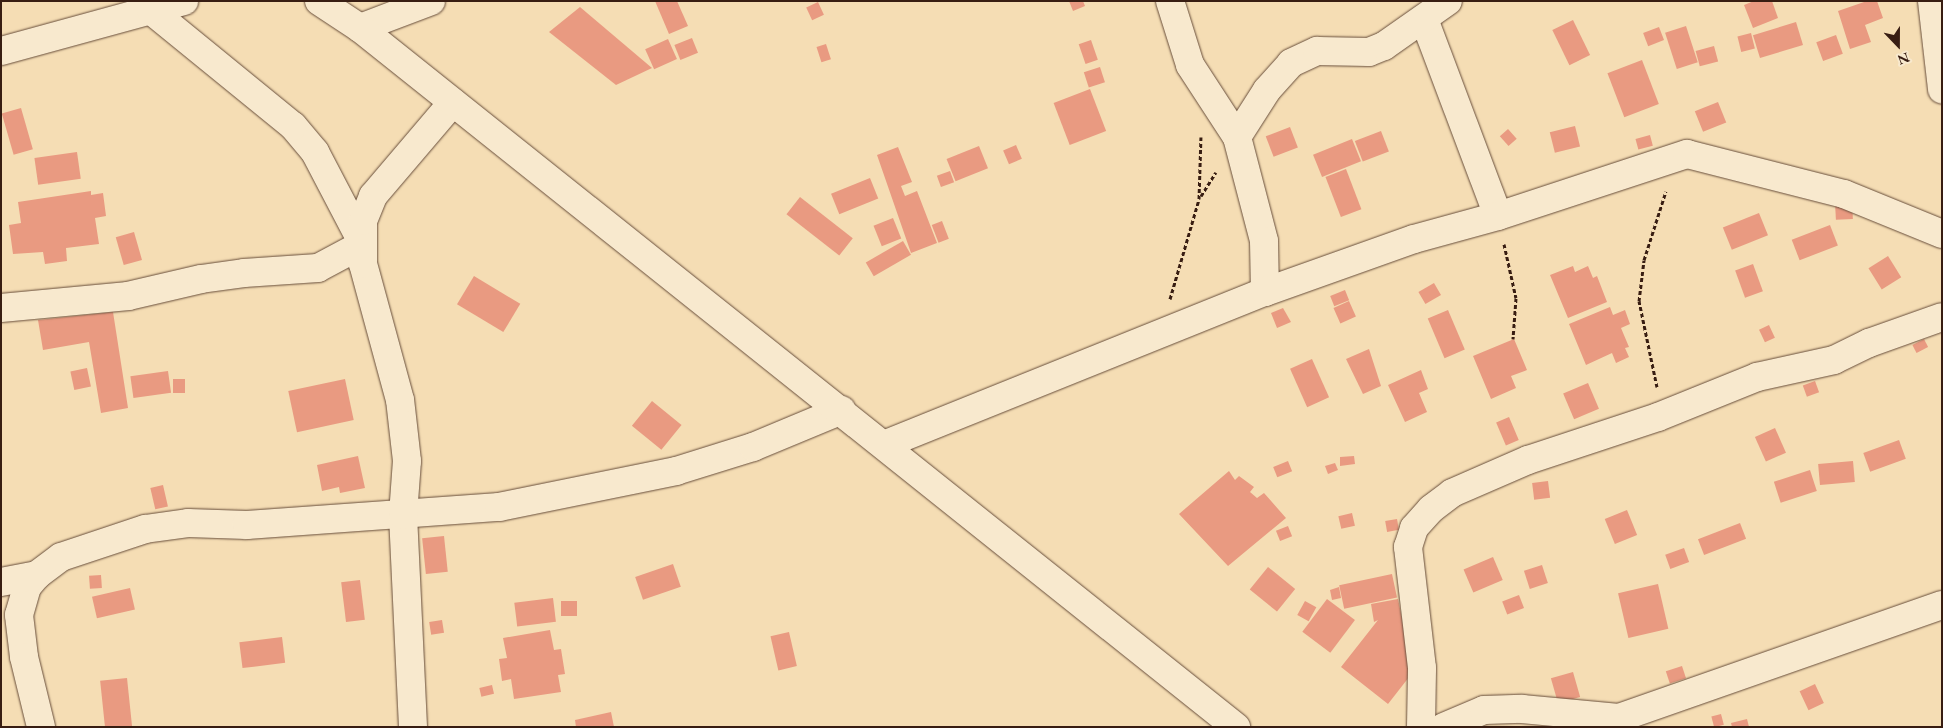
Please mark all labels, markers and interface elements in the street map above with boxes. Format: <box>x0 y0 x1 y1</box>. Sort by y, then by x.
north arrow <box>1873 20 1923 70</box>
text: N <box>1895 48 1912 69</box>

